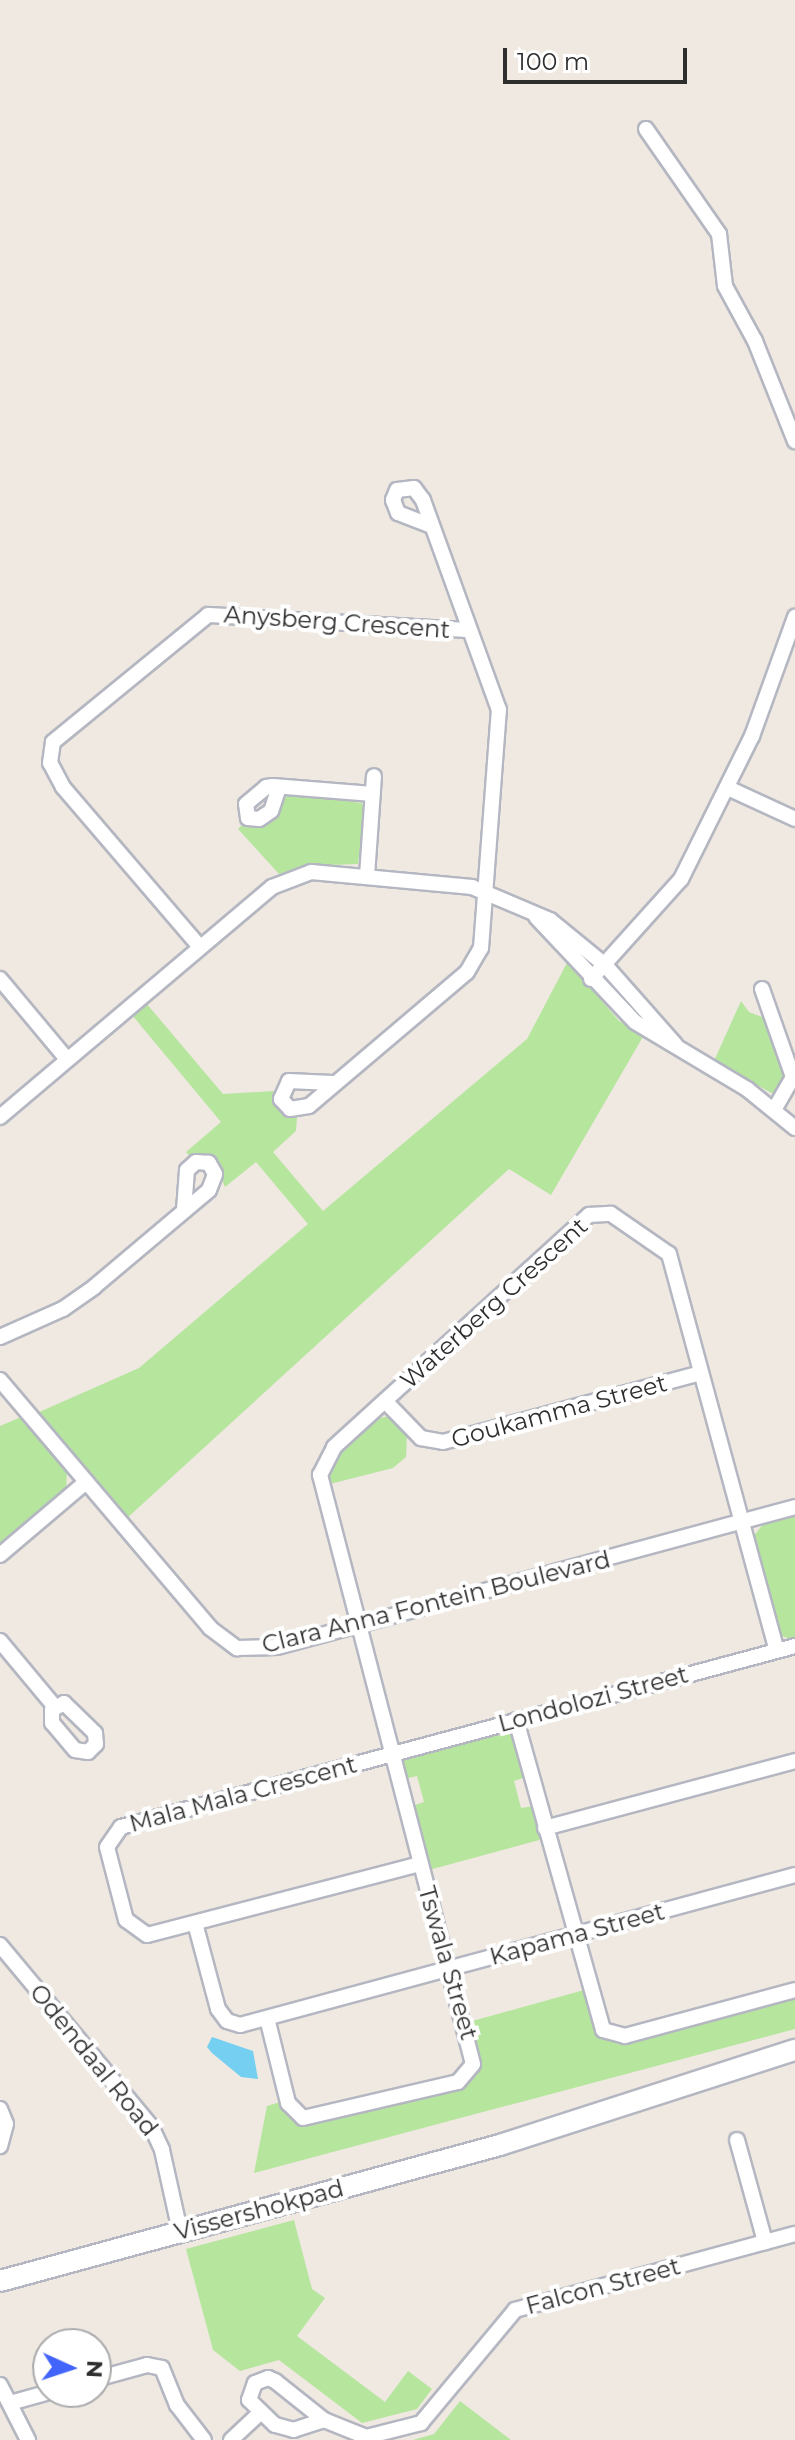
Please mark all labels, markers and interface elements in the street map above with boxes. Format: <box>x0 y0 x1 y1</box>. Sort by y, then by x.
scale bar <box>507 32 691 82</box>
text: 100 m <box>517 47 589 76</box>
street label: Anysberg Crescent <box>223 600 451 644</box>
street label: Waterberg Crescent <box>394 1211 594 1395</box>
street label: Goukamma Street <box>448 1368 670 1454</box>
street label: Clara Anna Fontein Boulevard <box>259 1545 613 1659</box>
street label: Londolozi Street <box>495 1660 691 1738</box>
street label: Mala Mala Crescent <box>126 1750 360 1838</box>
street label: Tswala Street <box>412 1883 484 2043</box>
street label: Kapama Street <box>486 1897 668 1971</box>
street label: Odendaal Road <box>24 1978 164 2142</box>
street label: Vissershokpad <box>171 2174 347 2246</box>
street label: Falcon Street <box>523 2252 683 2320</box>
north arrow <box>32 2328 112 2408</box>
text: N <box>81 2360 108 2379</box>

